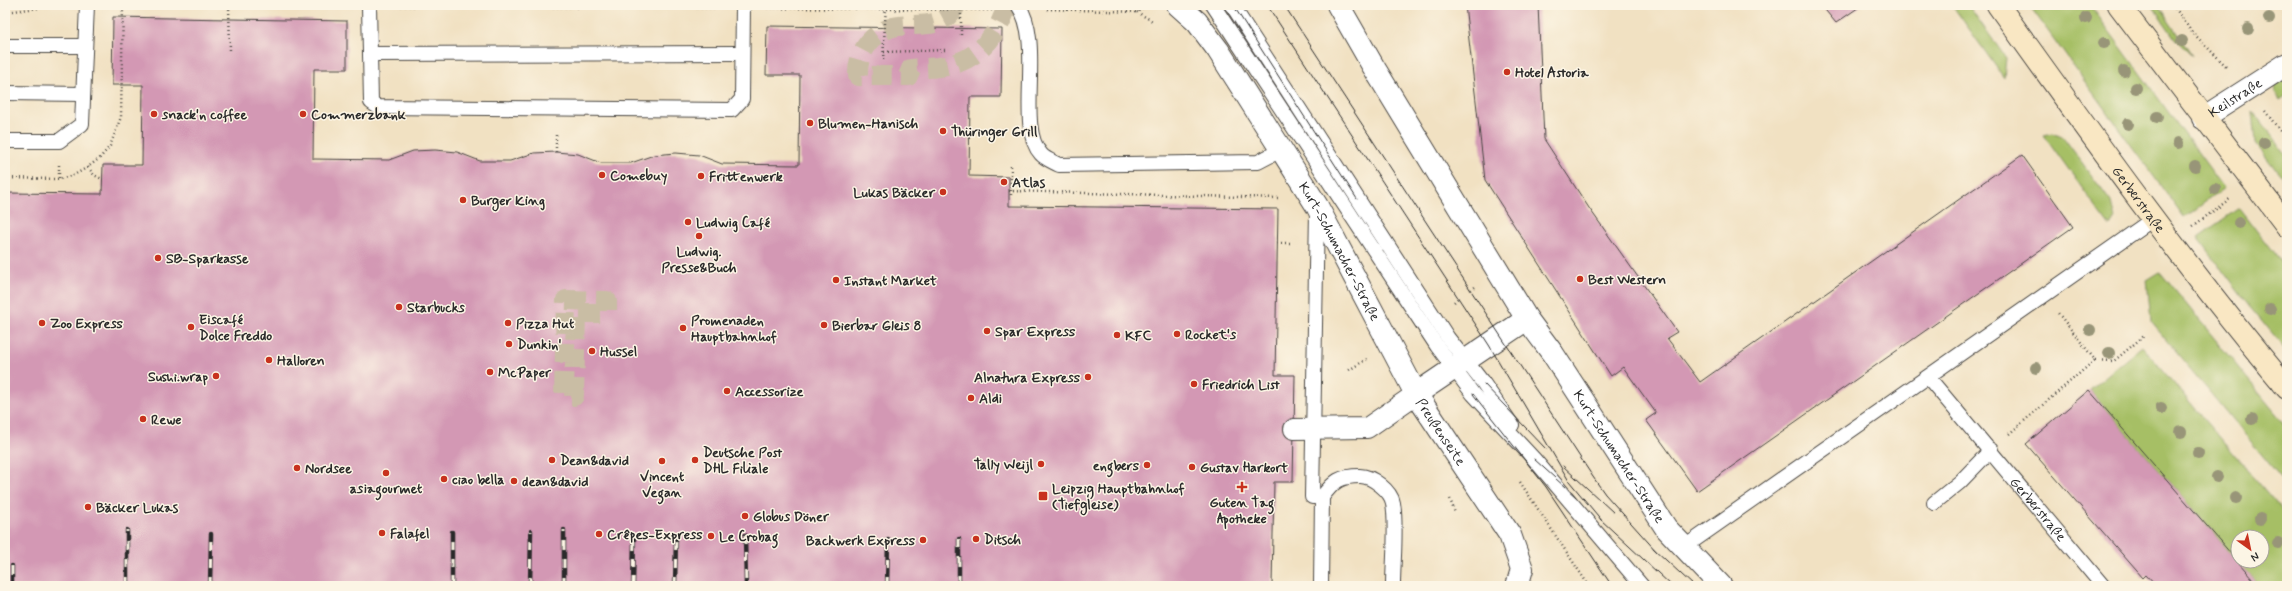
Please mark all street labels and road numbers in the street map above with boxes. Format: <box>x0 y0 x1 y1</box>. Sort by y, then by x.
street label: Keilstraße <box>2205 74 2266 122</box>
street label: Gerberstraße <box>2107 163 2169 237</box>
street label: Kurt-Schumacher-Straße <box>1294 179 1384 324</box>
street label: Kurt-Schumacher-Straße <box>1569 387 1668 527</box>
street label: Preußenseite <box>1411 395 1469 470</box>
street label: Gerberstraße <box>2005 474 2070 546</box>

